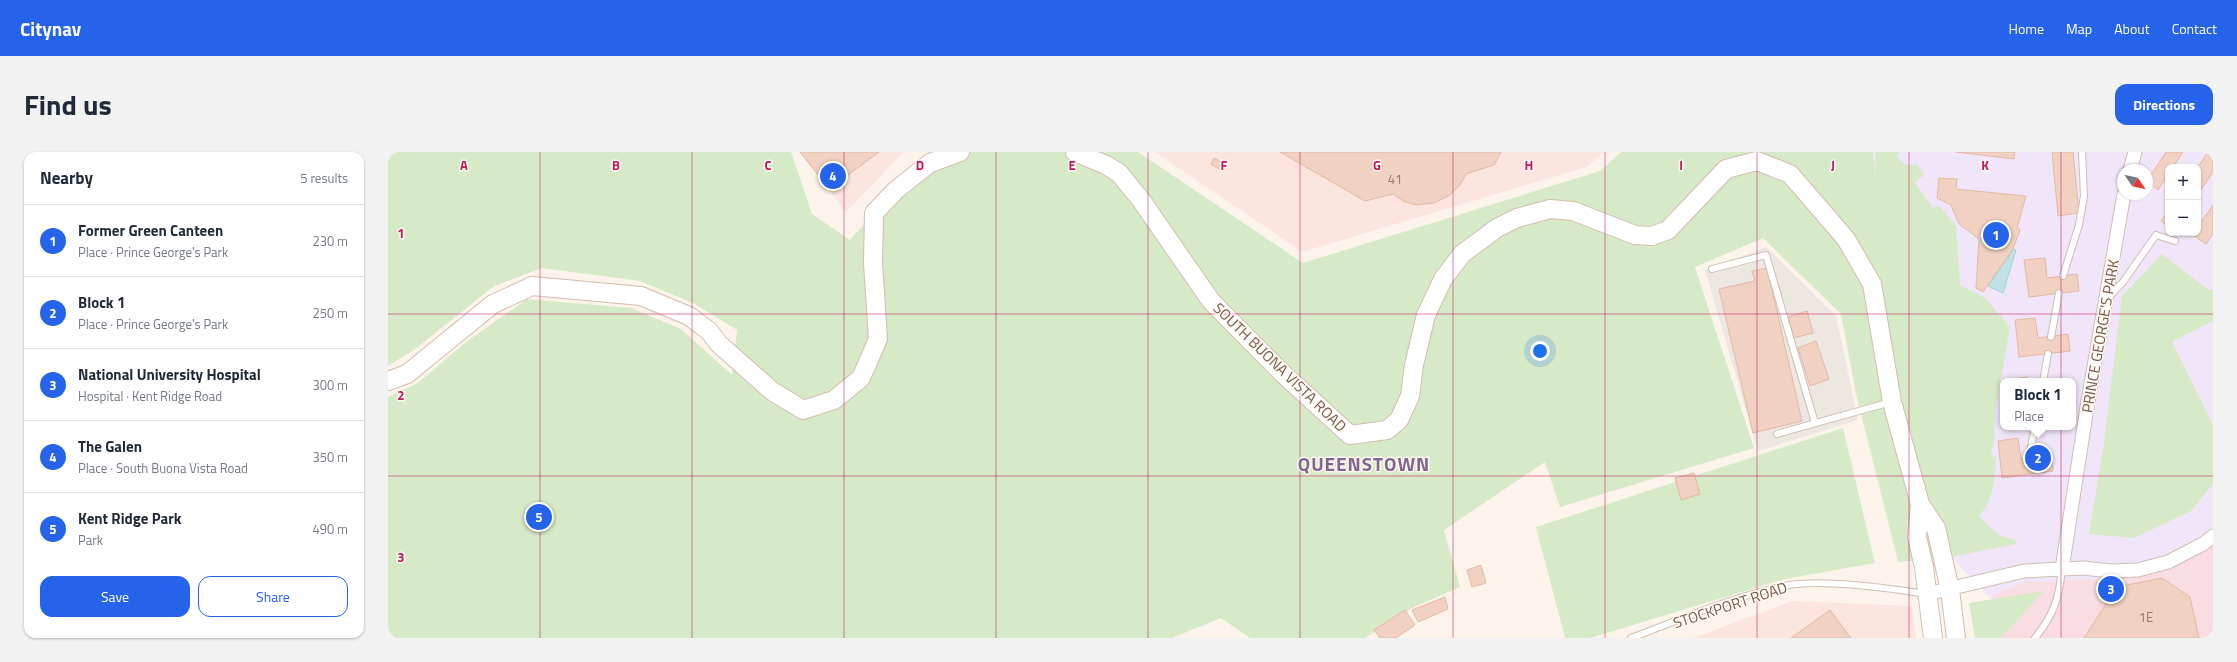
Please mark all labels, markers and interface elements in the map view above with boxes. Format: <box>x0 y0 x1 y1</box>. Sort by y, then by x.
text: Citynav <box>20 14 81 43</box>
text: Home <box>2009 18 2044 39</box>
text: Map <box>2066 18 2092 39</box>
text: About <box>2114 18 2150 39</box>
text: Contact <box>2172 18 2217 39</box>
text: Find us <box>24 83 112 126</box>
button: Directions <box>2115 84 2213 125</box>
text: A <box>460 155 468 175</box>
text: B <box>612 155 620 175</box>
text: C <box>764 155 772 175</box>
text: D <box>916 155 924 175</box>
text: E <box>1068 155 1076 175</box>
text: F <box>1221 155 1228 175</box>
text: G <box>1373 155 1381 175</box>
text: H <box>1525 155 1533 175</box>
text: I <box>1679 155 1683 175</box>
text: J <box>1831 155 1835 175</box>
text: K <box>1981 155 1989 175</box>
pin: 4 <box>820 161 846 191</box>
north arrow <box>2117 164 2153 200</box>
map controls <box>2165 164 2201 236</box>
button: + <box>2165 164 2201 200</box>
text: Nearby <box>40 165 93 191</box>
text: 5 results <box>300 168 348 188</box>
house number: 41 <box>1388 169 1402 189</box>
button: − <box>2165 200 2201 236</box>
text: Former Green Canteen <box>78 219 223 242</box>
pin: 1 <box>1983 220 2009 250</box>
text: 1 <box>397 223 405 243</box>
text: 1 <box>49 231 57 251</box>
text: 230 m <box>312 231 348 251</box>
text: Place · Prince George's Park <box>78 242 228 262</box>
street label: PRINCE GEORGE'S PARK <box>2075 257 2125 415</box>
text: Block 1 <box>78 291 125 314</box>
street label: SOUTH BUONA VISTA ROAD <box>1208 297 1352 437</box>
text: 2 <box>49 303 57 323</box>
text: 250 m <box>312 303 348 323</box>
text: Place · Prince George's Park <box>78 314 228 334</box>
your location <box>1530 341 1550 361</box>
text: National University Hospital <box>78 363 261 386</box>
text: 3 <box>49 375 57 395</box>
text: 300 m <box>312 375 348 395</box>
popup <box>2000 378 2076 430</box>
text: Block 1 <box>2014 383 2062 406</box>
text: 2 <box>397 385 405 405</box>
text: Hospital · Kent Ridge Road <box>78 386 222 406</box>
text: Place <box>2014 406 2044 426</box>
text: The Galen <box>78 435 142 458</box>
pin: 2 <box>2025 443 2051 473</box>
text: 4 <box>49 447 57 467</box>
text: 350 m <box>312 447 348 467</box>
district label: QUEENSTOWN <box>1298 449 1430 478</box>
text: Place · South Buona Vista Road <box>78 458 248 478</box>
pin: 5 <box>526 502 552 532</box>
text: Kent Ridge Park <box>78 507 181 530</box>
text: 5 <box>49 519 57 539</box>
text: 490 m <box>312 519 348 539</box>
text: Park <box>78 530 103 550</box>
text: 3 <box>397 547 405 567</box>
pin: 3 <box>2098 574 2124 604</box>
button: Save <box>40 576 190 617</box>
button: Share <box>198 576 348 617</box>
street label: STOCKPORT ROAD <box>1670 576 1790 634</box>
house number: 1E <box>2139 607 2153 627</box>

